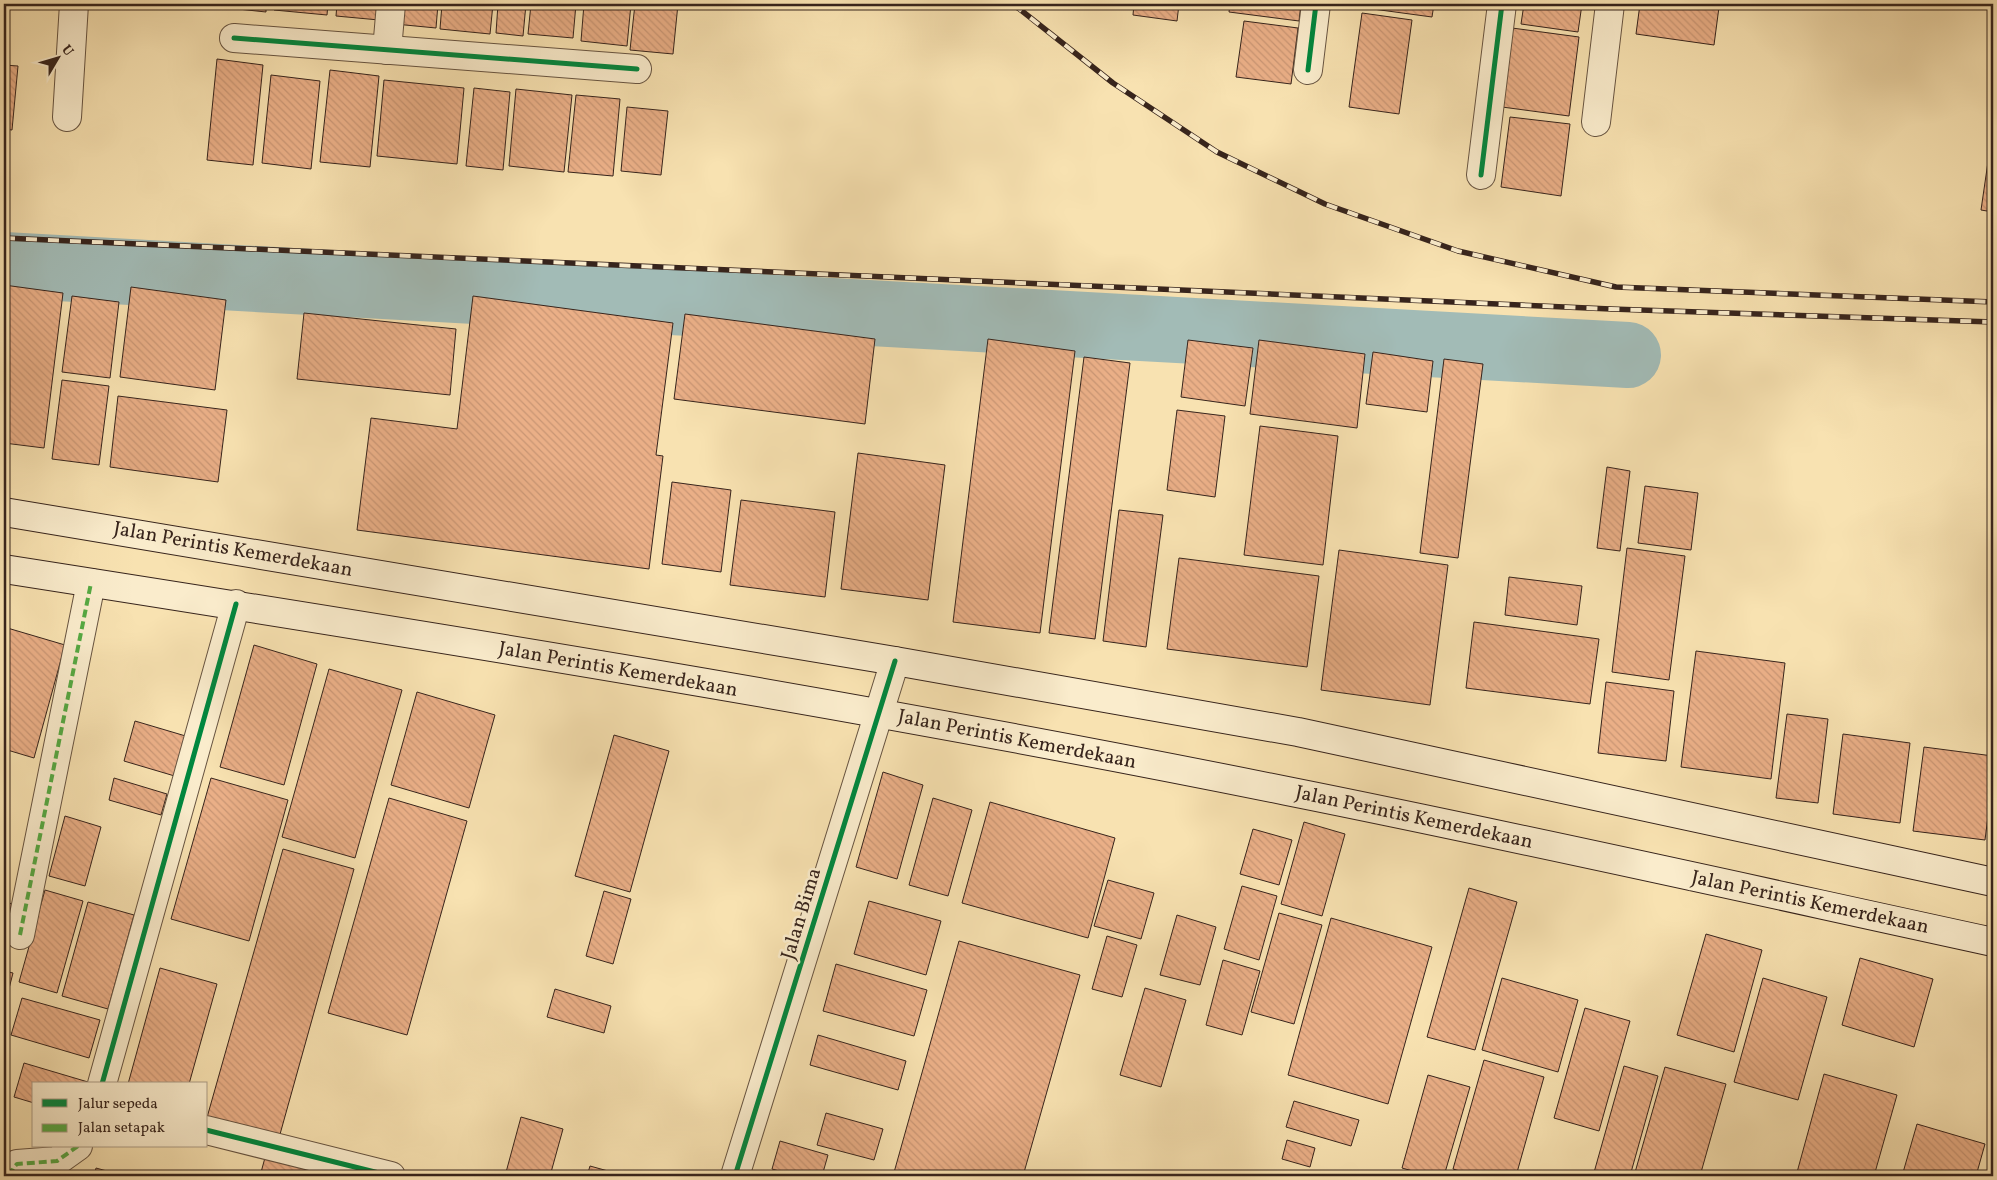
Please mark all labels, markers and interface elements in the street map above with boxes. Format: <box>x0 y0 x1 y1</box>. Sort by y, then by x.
north arrow <box>32 32 82 82</box>
text: U <box>57 41 78 61</box>
street label: Jalan Perintis Kemerdekaan <box>111 515 355 585</box>
street label: Jalan Perintis Kemerdekaan <box>496 635 740 705</box>
street label: Jalan Perintis Kemerdekaan <box>895 703 1139 777</box>
street label: Jalan Perintis Kemerdekaan <box>1293 779 1536 857</box>
street label: Jalan Perintis Kemerdekaan <box>1689 864 1932 942</box>
street label: Jalan Bima <box>775 865 829 963</box>
legend <box>32 1082 208 1148</box>
text: Jalur sepeda <box>78 1094 158 1115</box>
text: Jalan setapak <box>78 1118 165 1139</box>

